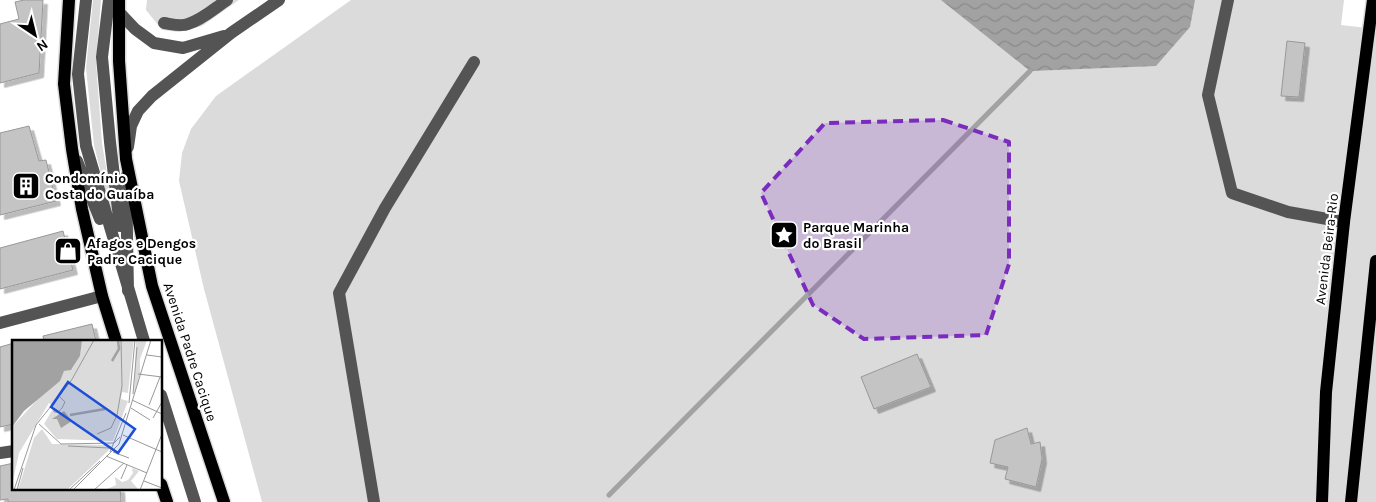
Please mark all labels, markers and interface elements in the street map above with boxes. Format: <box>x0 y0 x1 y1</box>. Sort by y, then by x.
north arrow <box>10 10 60 60</box>
text: N <box>33 35 51 55</box>
place label: Condomínio Costa do Guaíba <box>45 170 154 203</box>
building icon: Condomínio Costa do Guaíba <box>11 171 41 201</box>
street label: Avenida Beira-Rio <box>1312 192 1342 306</box>
place label: Parque Marinha do Brasil <box>803 219 909 252</box>
place icon: Parque Marinha do Brasil <box>769 220 799 250</box>
place label: Afagos e Dengos Padre Cacique <box>87 235 196 268</box>
shop icon: Afagos e Dengos Padre Cacique <box>53 236 83 266</box>
street label: Avenida Padre Cacique <box>160 281 220 423</box>
inset map <box>12 340 162 490</box>

